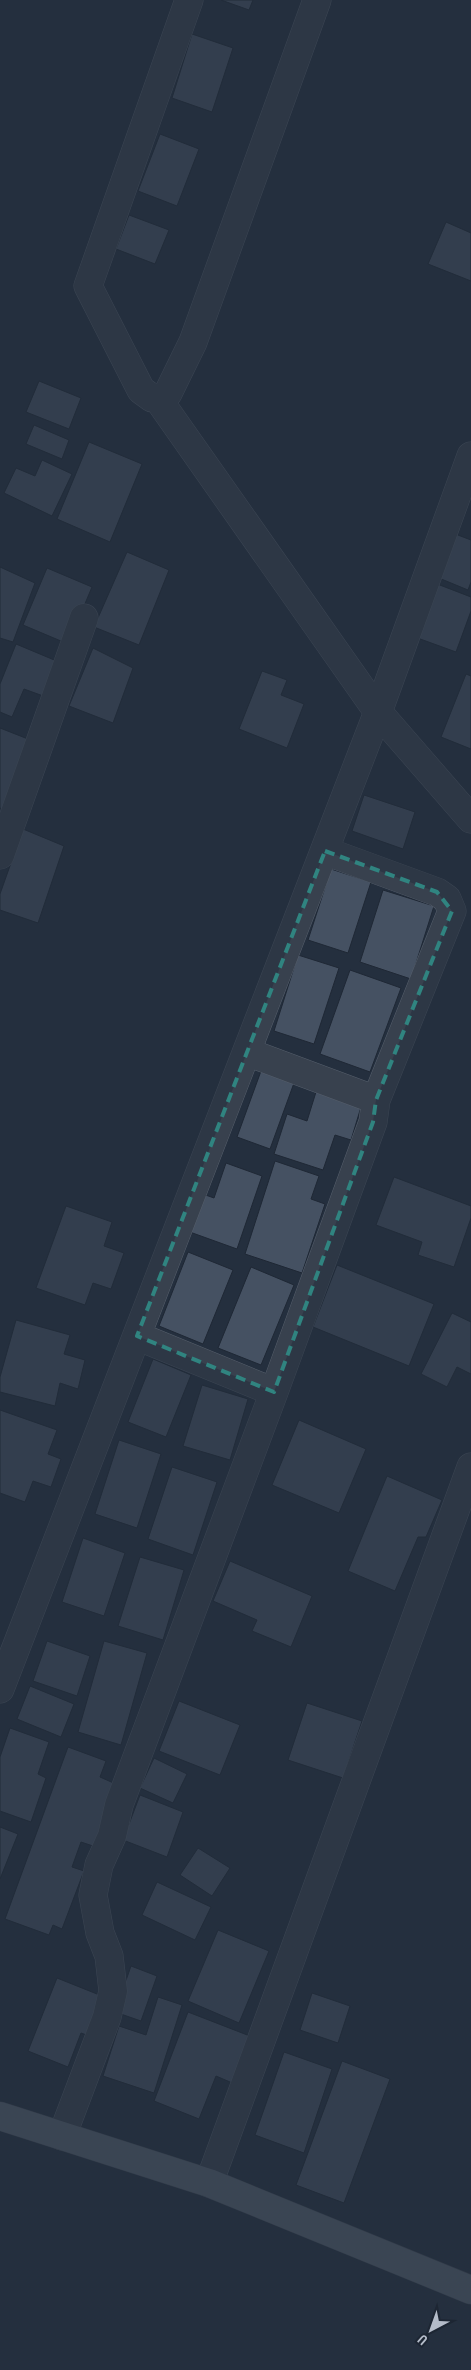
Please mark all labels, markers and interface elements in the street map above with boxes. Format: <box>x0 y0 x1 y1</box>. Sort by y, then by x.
north arrow <box>406 2305 456 2355</box>
text: U <box>414 2331 431 2349</box>

